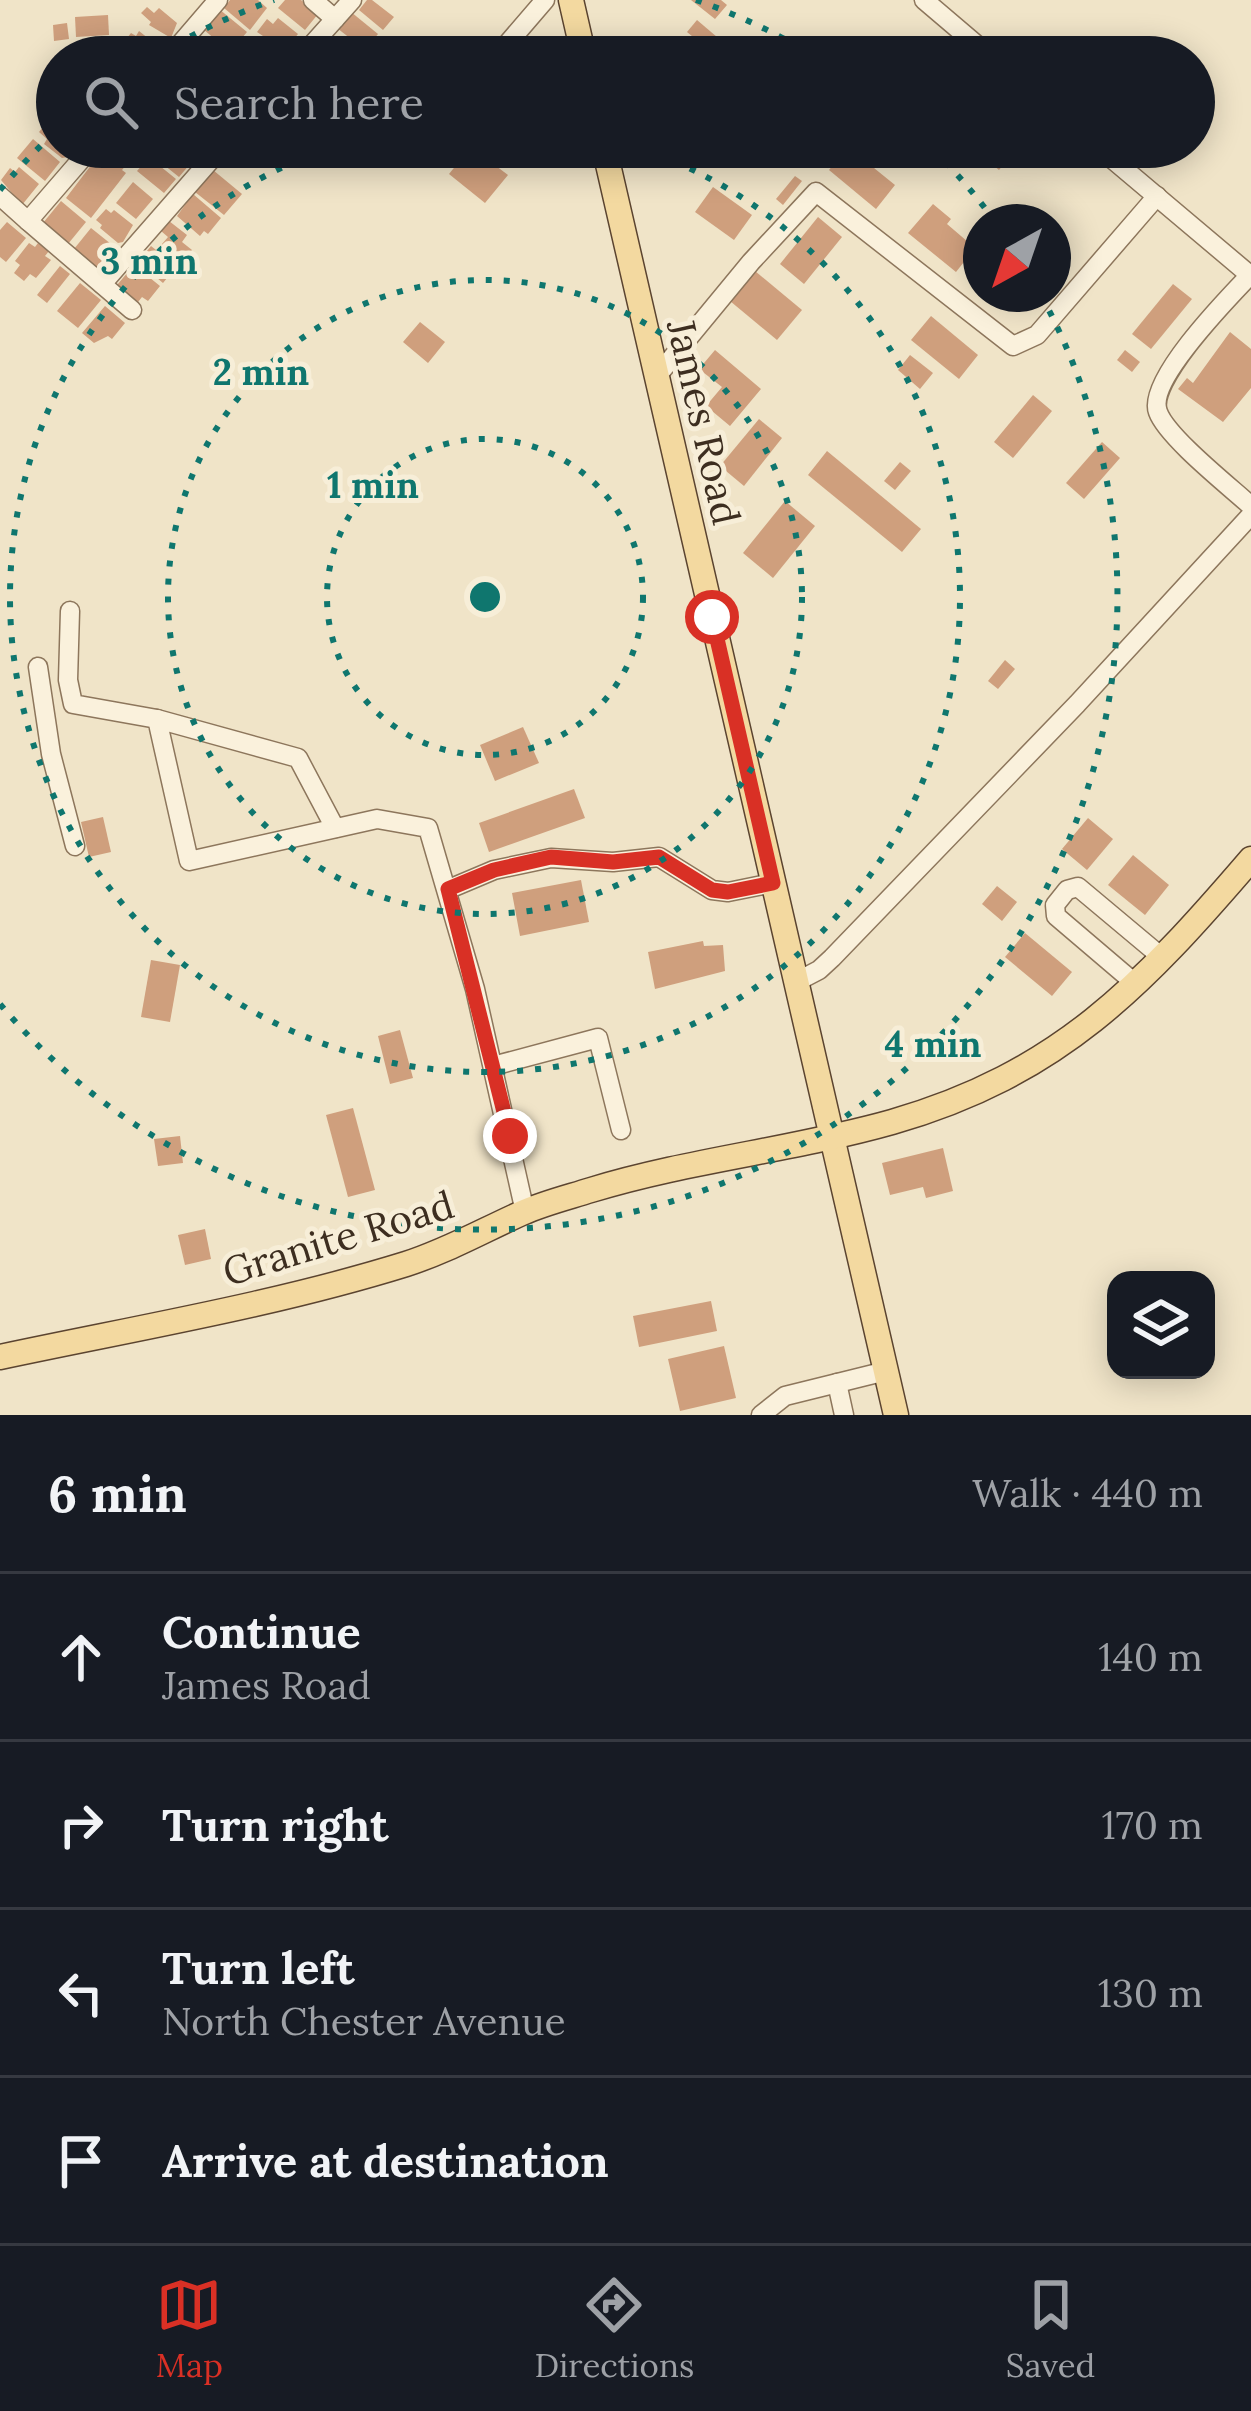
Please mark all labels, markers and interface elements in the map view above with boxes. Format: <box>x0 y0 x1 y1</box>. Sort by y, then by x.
search box <box>36 36 1215 168</box>
icon: search <box>78 69 144 135</box>
text: Search here <box>174 74 424 131</box>
north arrow <box>963 204 1071 312</box>
text: 3 min <box>100 238 198 284</box>
street label: James Road <box>656 314 752 529</box>
text: 2 min <box>213 349 309 395</box>
text: 1 min <box>327 462 419 508</box>
centre of rings <box>464 576 506 618</box>
route start <box>685 590 739 644</box>
text: 4 min <box>884 1021 982 1067</box>
route end <box>483 1109 537 1163</box>
street label: Granite Road <box>217 1179 459 1297</box>
map controls <box>1107 1271 1215 1379</box>
button: layers <box>1107 1271 1215 1379</box>
text: 6 min <box>48 1461 187 1526</box>
text: Walk · 440 m <box>972 1468 1203 1518</box>
text: Continue <box>162 1603 361 1660</box>
icon: ahead <box>48 1624 114 1690</box>
text: 140 m <box>1098 1632 1203 1682</box>
text: James Road <box>162 1660 371 1710</box>
icon: right <box>48 1792 114 1858</box>
text: Turn right <box>162 1796 389 1853</box>
text: 170 m <box>1101 1800 1203 1850</box>
text: Turn left <box>162 1939 355 1996</box>
icon: left <box>48 1960 114 2026</box>
text: 130 m <box>1098 1968 1203 2018</box>
text: North Chester Avenue <box>162 1996 566 2046</box>
icon: arrive <box>48 2128 114 2194</box>
text: Arrive at destination <box>162 2132 609 2189</box>
tab: Map <box>156 2272 223 2386</box>
tab: Directions <box>535 2272 694 2386</box>
tab: Saved <box>1006 2272 1095 2386</box>

